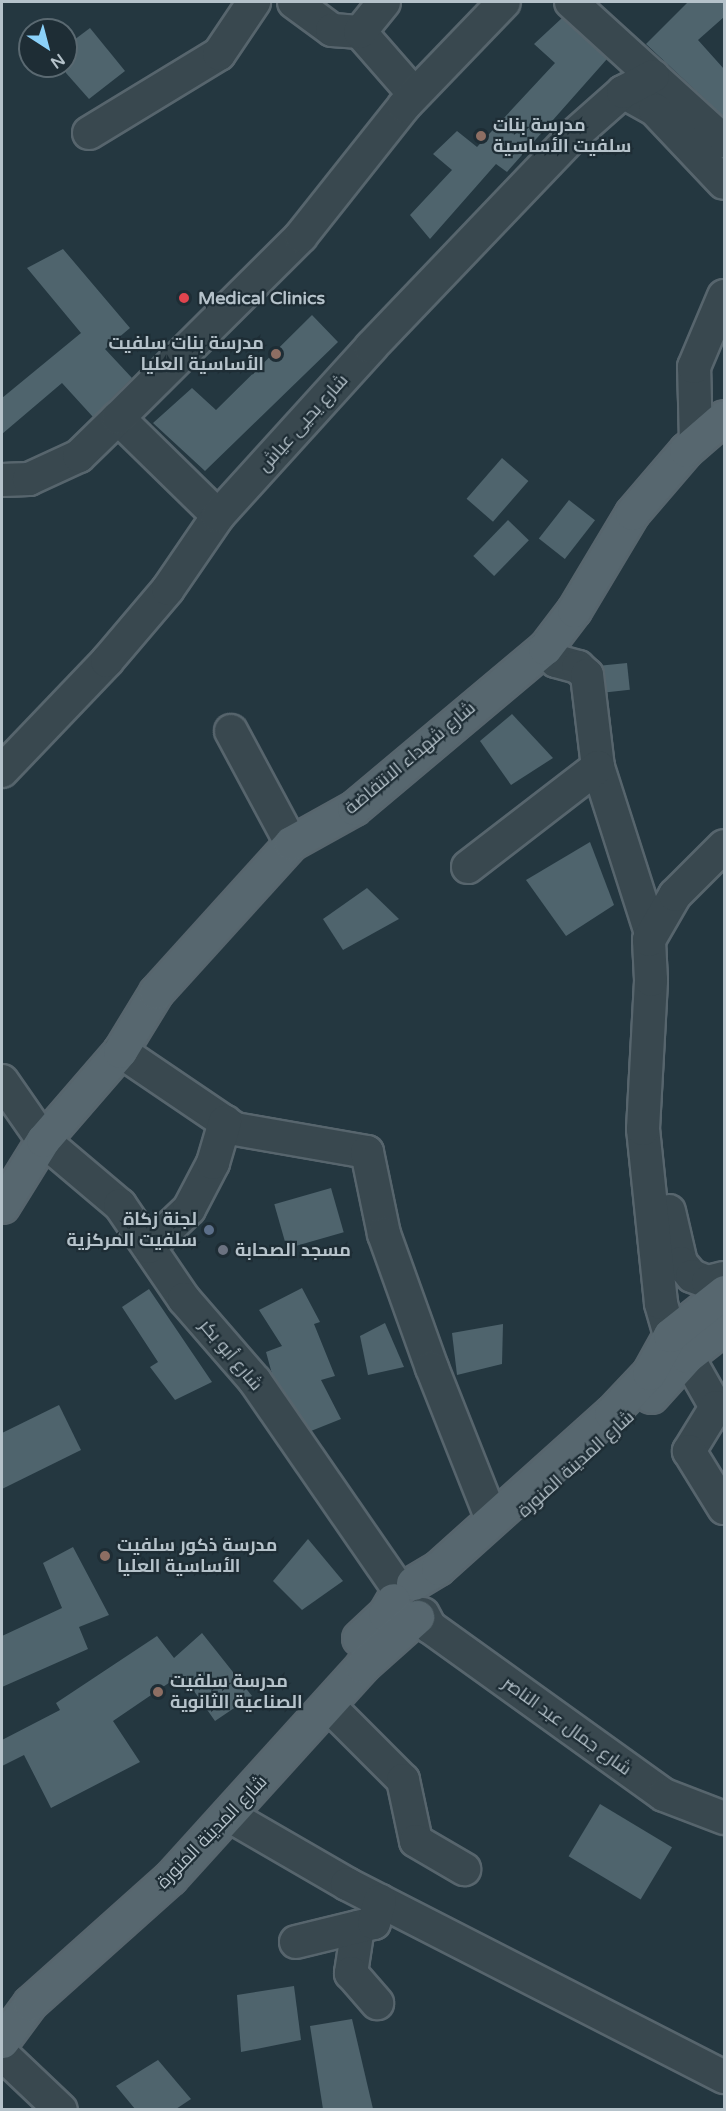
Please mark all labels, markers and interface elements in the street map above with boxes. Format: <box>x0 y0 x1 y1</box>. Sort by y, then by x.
north arrow <box>18 18 78 78</box>
text: N <box>46 49 68 73</box>
place label: مدرسة بنات سلفيت الأساسية <box>493 115 631 158</box>
marker: مدرسة بنات سلفيت الأساسية <box>474 129 488 143</box>
place label: Medical Clinics <box>198 287 325 309</box>
marker: Medical Clinics <box>175 289 193 307</box>
place label: مدرسة بنات سلفيت الأساسية العليا <box>108 333 264 376</box>
marker: مدرسة بنات سلفيت الأساسية العليا <box>269 347 283 361</box>
street label: شارع يحيى عياش <box>253 370 353 476</box>
street label: شارع شهداء الانتفاضة <box>340 697 480 819</box>
place label: لجنة زكاة سلفيت المركزية <box>67 1209 197 1252</box>
marker: لجنة زكاة سلفيت المركزية <box>202 1223 216 1237</box>
place label: مسجد الصحابة <box>235 1239 351 1261</box>
marker: مسجد الصحابة <box>216 1243 230 1257</box>
street label: شارع أبو بكر <box>195 1315 267 1395</box>
street label: شارع المدينة المنورة <box>513 1406 639 1522</box>
place label: مدرسة ذكور سلفيت الأساسية العليا <box>117 1535 277 1578</box>
marker: مدرسة ذكور سلفيت الأساسية العليا <box>98 1549 112 1563</box>
place label: مدرسة سلفيت الصناعية الثانوية <box>170 1671 303 1714</box>
street label: شارع جمال عبد الناصر <box>498 1672 636 1780</box>
marker: مدرسة سلفيت الصناعية الثانوية <box>151 1685 165 1699</box>
street label: شارع المدينة المنورة <box>152 1771 272 1893</box>

